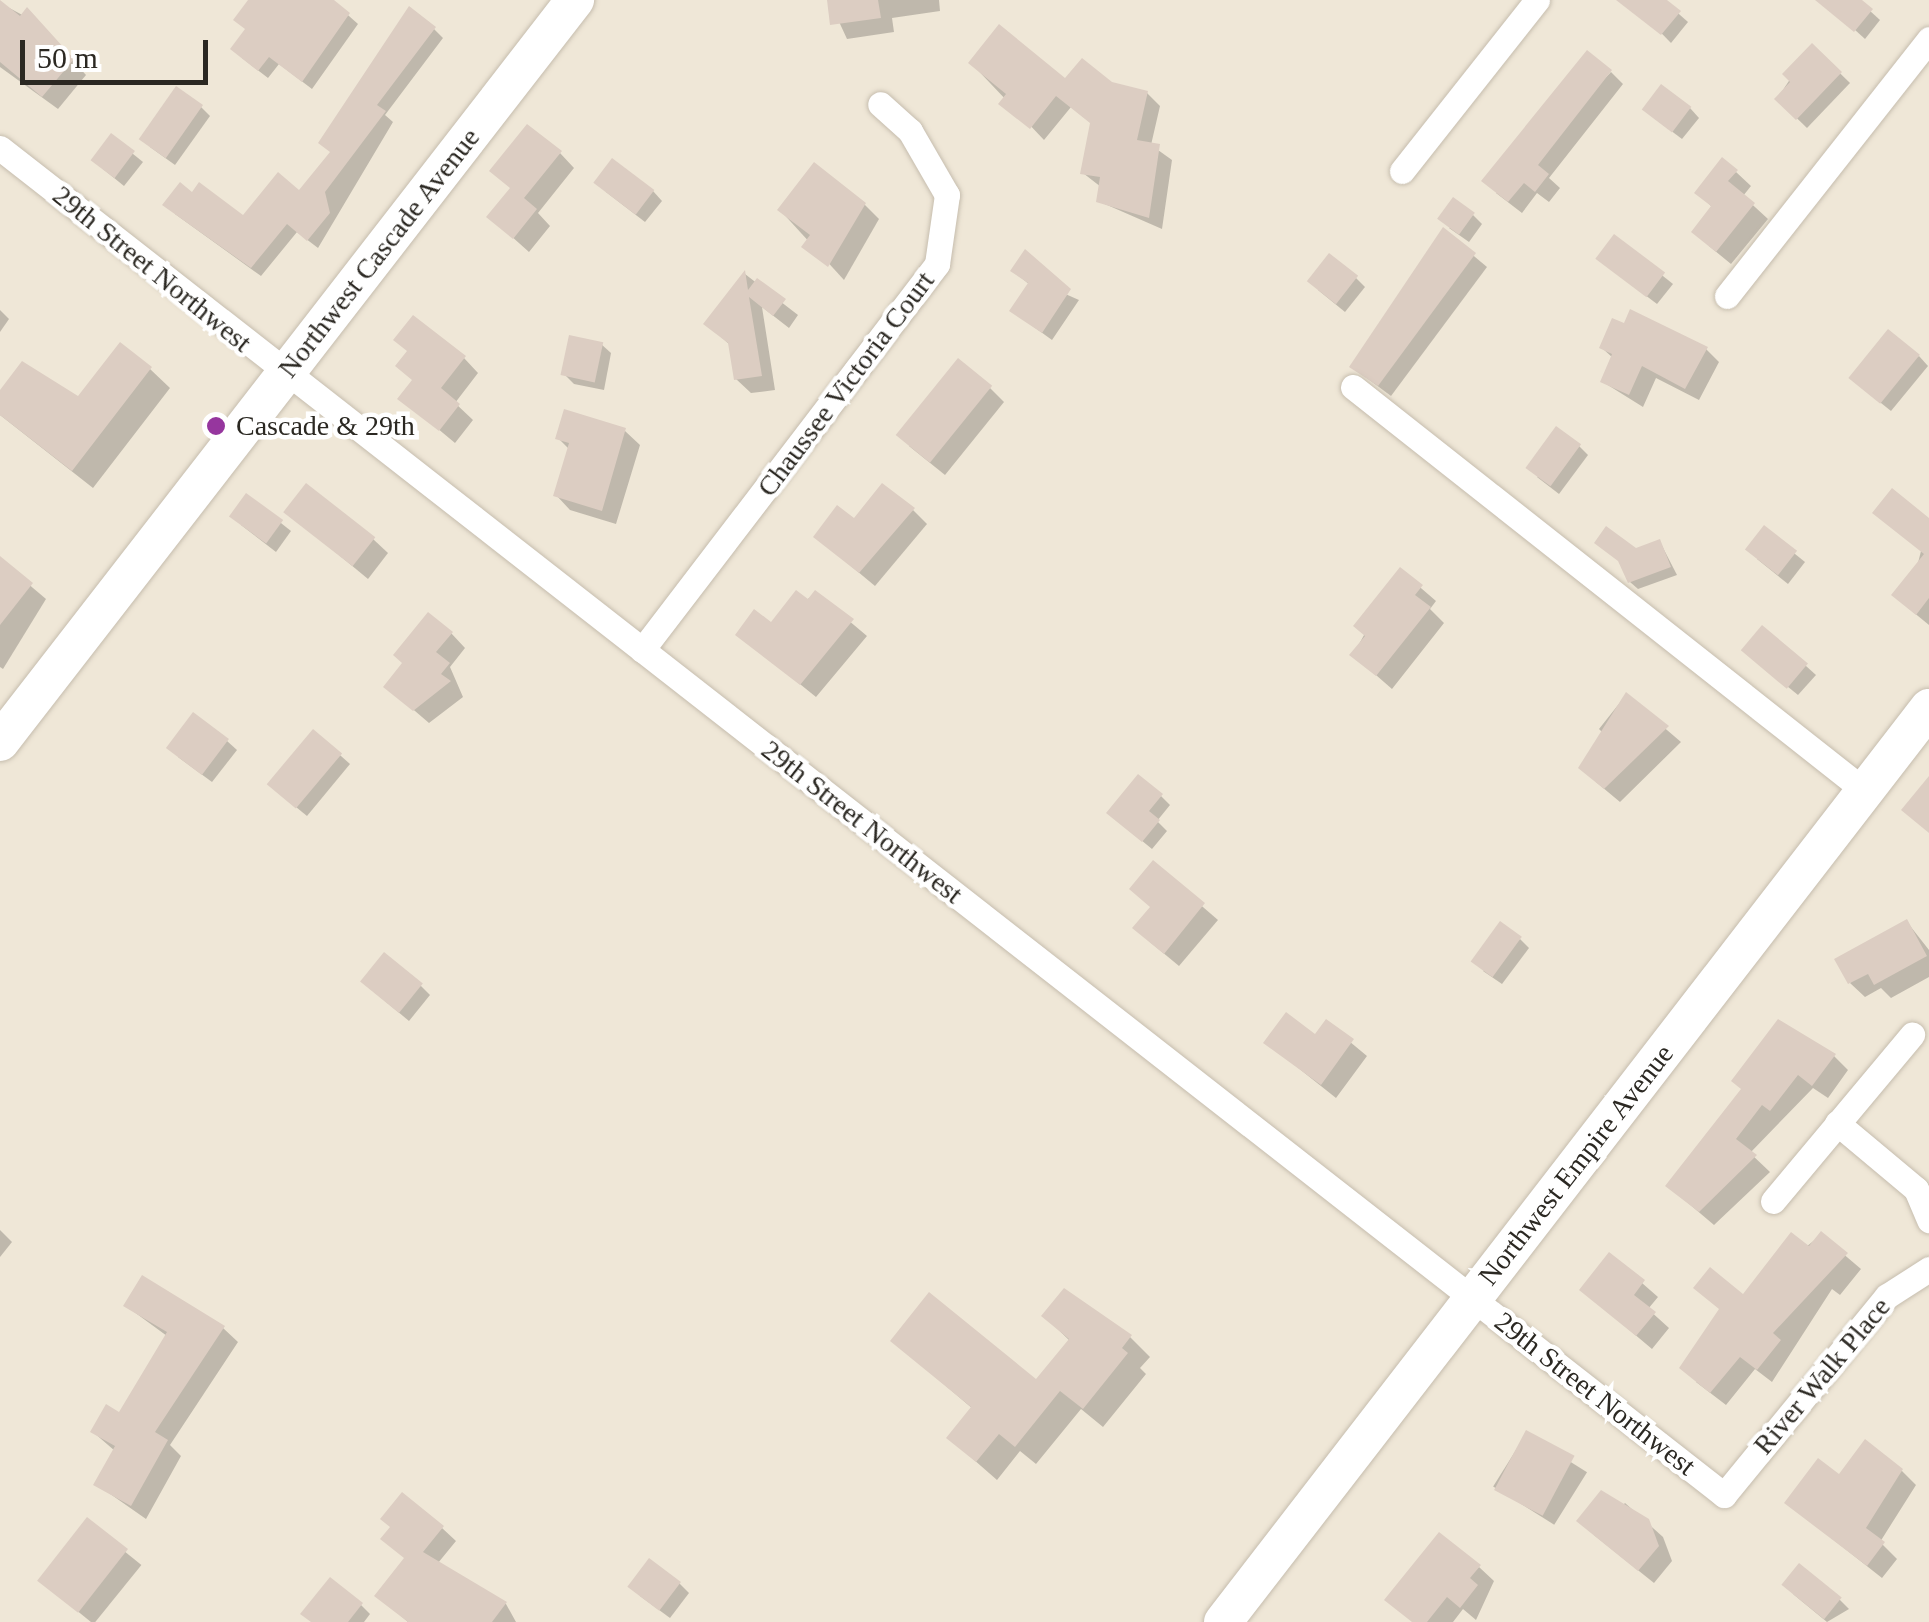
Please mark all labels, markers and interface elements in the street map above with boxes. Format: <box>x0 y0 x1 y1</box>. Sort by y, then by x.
scale bar <box>25 20 212 82</box>
text: 50 m <box>37 41 98 74</box>
street label: Northwest Cascade Avenue <box>271 121 487 385</box>
street label: 29th Street Northwest <box>46 179 258 359</box>
street label: Chaussee Victoria Court <box>750 265 942 503</box>
place label: Cascade & 29th <box>236 409 415 443</box>
marker: Cascade & 29th <box>205 415 227 437</box>
street label: 29th Street Northwest <box>755 733 969 911</box>
street label: Northwest Empire Avenue <box>1471 1037 1681 1293</box>
street label: River Walk Place <box>1746 1290 1898 1462</box>
street label: 29th Street Northwest <box>1488 1305 1702 1483</box>

